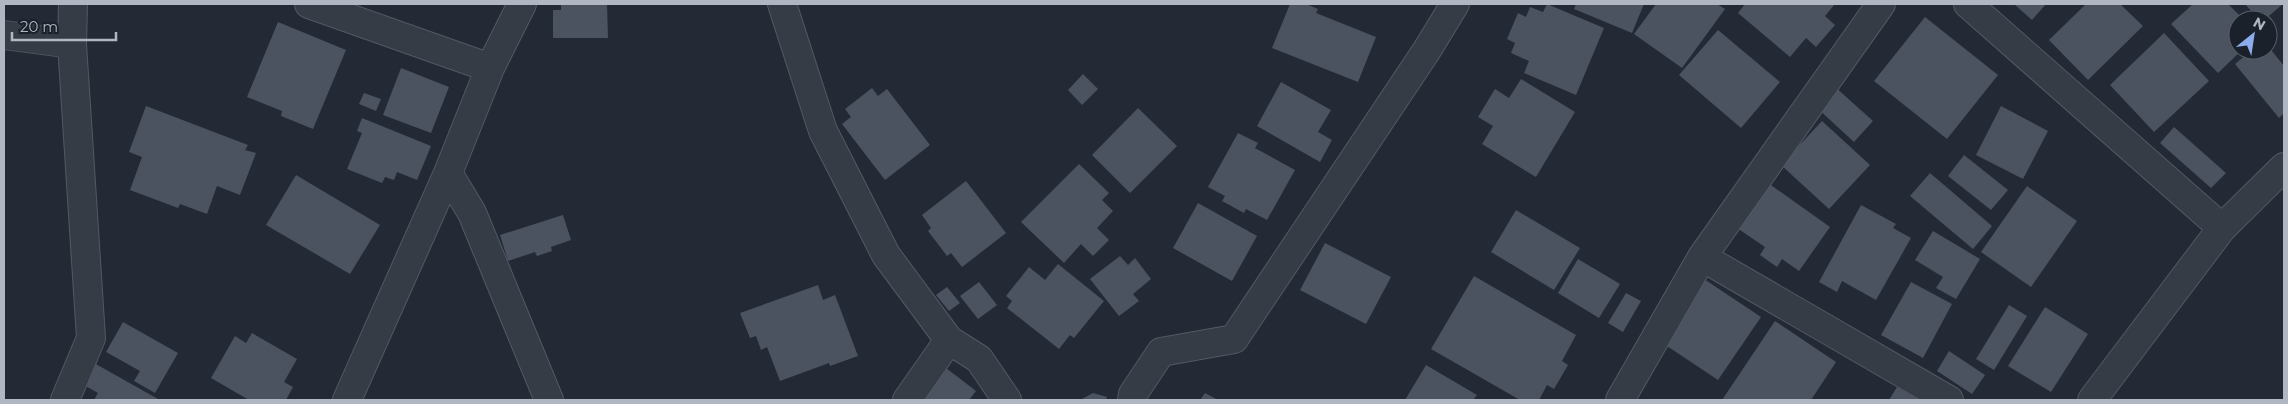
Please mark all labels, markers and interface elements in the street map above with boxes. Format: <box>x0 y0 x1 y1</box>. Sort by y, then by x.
scale bar <box>12 10 116 42</box>
north arrow <box>2228 10 2278 60</box>
text: N <box>2250 13 2269 34</box>
text: 20 m <box>20 17 58 36</box>

